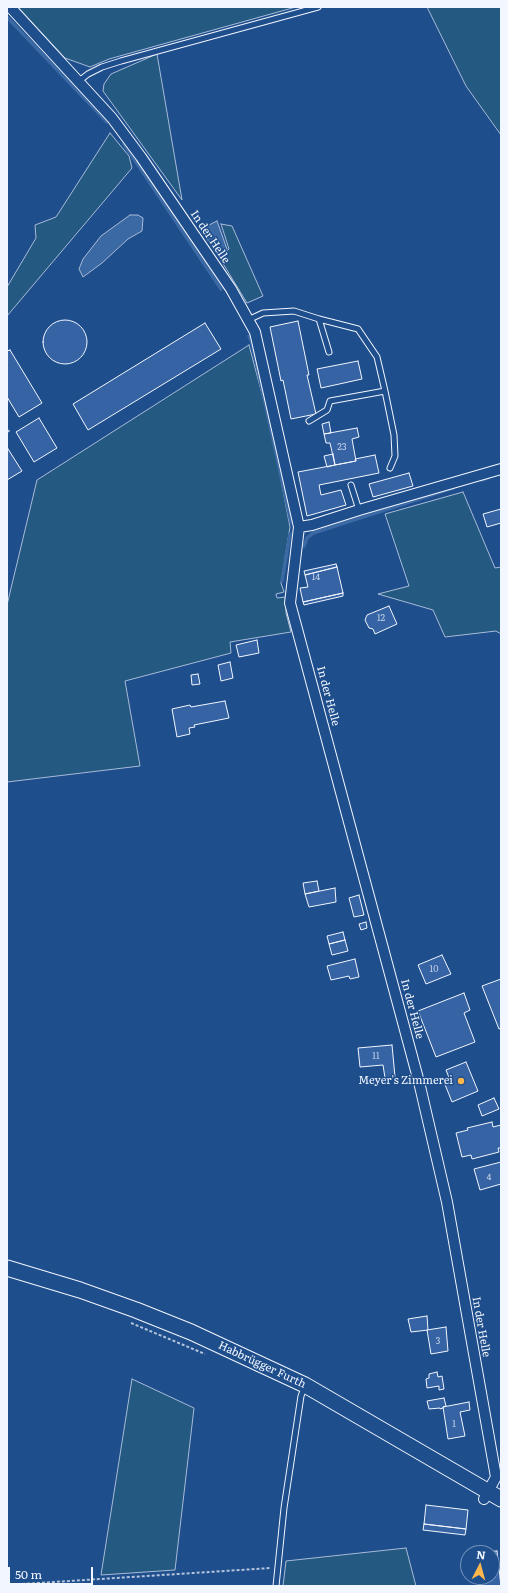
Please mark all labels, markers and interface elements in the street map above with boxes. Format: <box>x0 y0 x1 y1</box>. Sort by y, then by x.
street label: In der Helle <box>187 208 233 266</box>
house number: 23 <box>337 442 347 452</box>
house number: 14 <box>312 572 320 582</box>
house number: 12 <box>377 613 385 623</box>
street label: In der Helle <box>314 665 342 727</box>
house number: 10 <box>430 964 438 974</box>
street label: In der Helle <box>398 978 426 1040</box>
house number: 11 <box>372 1051 380 1061</box>
place label: Meyer's Zimmerei <box>358 1074 453 1088</box>
marker: Meyer's Zimmerei <box>456 1076 466 1086</box>
house number: 4 <box>487 1172 491 1182</box>
street label: In der Helle <box>469 1296 493 1358</box>
house number: 3 <box>436 1336 440 1346</box>
street label: Habbrügger Furth <box>216 1339 308 1391</box>
house number: 1 <box>452 1419 456 1429</box>
north arrow <box>460 1545 500 1585</box>
text: N <box>476 1546 487 1562</box>
scale bar <box>10 1559 95 1585</box>
text: 50 m <box>15 1565 42 1583</box>

